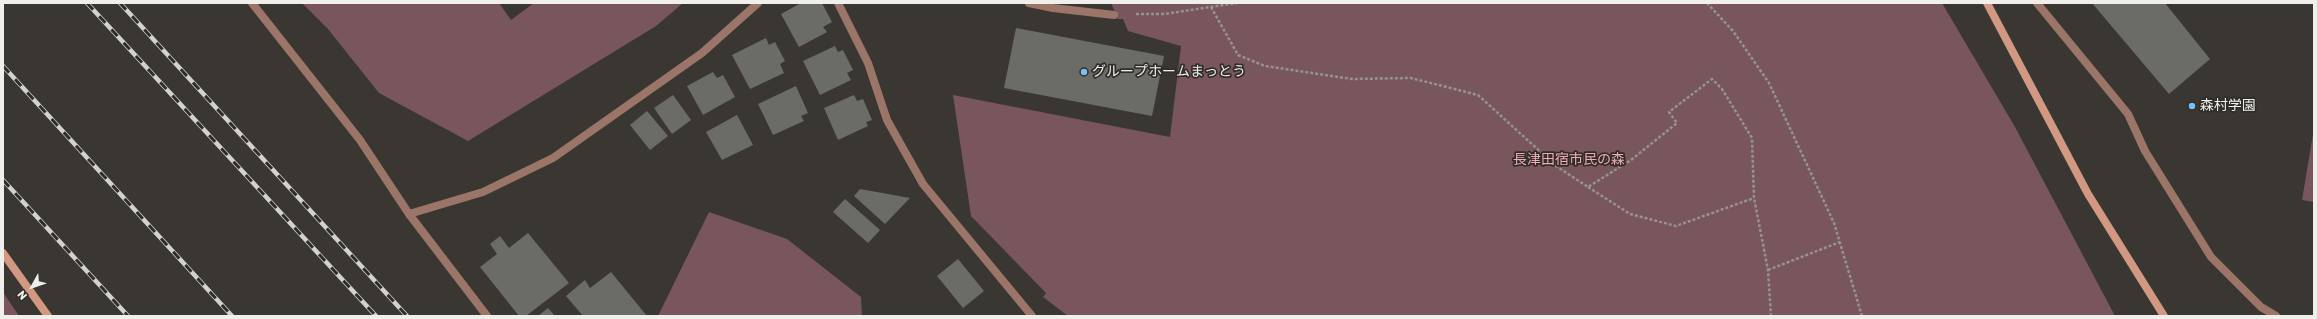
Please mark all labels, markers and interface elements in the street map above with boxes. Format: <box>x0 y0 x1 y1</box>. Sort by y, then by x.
place label: グループホームまっとう <box>1092 64 1246 80</box>
marker: グループホームまっとう <box>1079 67 1089 77</box>
place label: 森村学園 <box>2200 98 2256 114</box>
marker: 森村学園 <box>2187 101 2197 111</box>
park label: 長津田宿市民の森 <box>1513 152 1625 168</box>
north arrow <box>12 267 52 307</box>
text: N <box>15 288 30 302</box>

